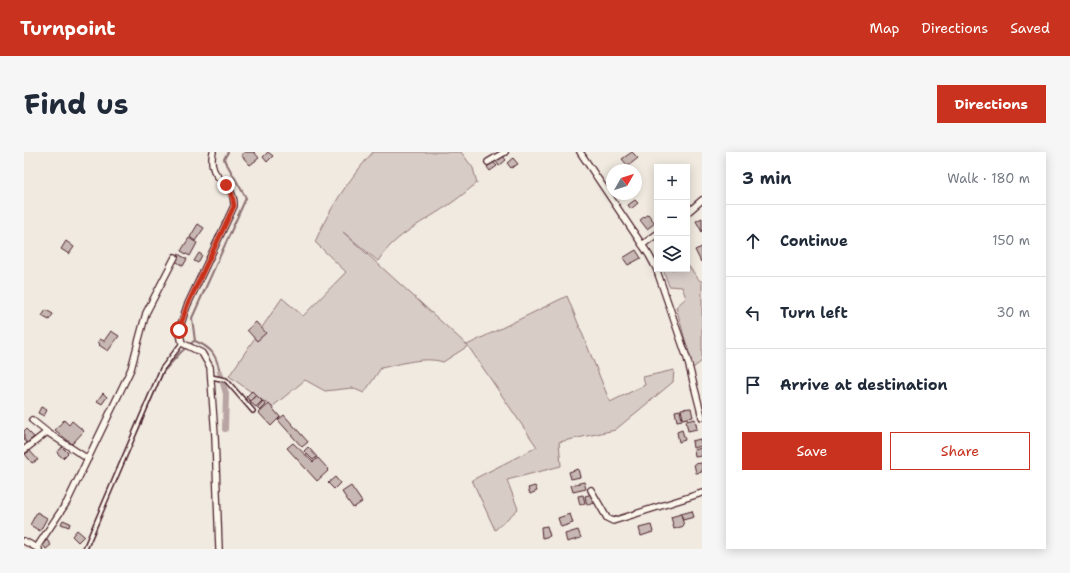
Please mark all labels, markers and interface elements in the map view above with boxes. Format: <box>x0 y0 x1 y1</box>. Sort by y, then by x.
text: Turnpoint <box>20 16 116 41</box>
text: Map <box>870 19 900 37</box>
text: Directions <box>922 19 988 37</box>
text: Saved <box>1010 19 1050 37</box>
text: Find us <box>24 85 129 123</box>
button: Directions <box>937 85 1046 123</box>
north arrow <box>606 164 642 200</box>
map controls <box>654 164 690 272</box>
button: + <box>654 164 690 200</box>
text: 3 min <box>742 167 792 189</box>
text: Walk · 180 m <box>947 170 1030 187</box>
route end <box>217 176 235 194</box>
button: − <box>654 200 690 236</box>
icon: ahead <box>742 230 764 252</box>
text: Continue <box>780 231 848 251</box>
text: 150 m <box>992 232 1030 249</box>
button: layers <box>654 236 690 272</box>
icon: left <box>742 302 764 324</box>
text: Turn left <box>780 303 848 323</box>
text: 30 m <box>996 304 1030 321</box>
route start <box>170 321 188 339</box>
icon: arrive <box>742 374 764 396</box>
text: Arrive at destination <box>780 375 948 395</box>
button: Save <box>742 432 882 470</box>
button: Share <box>890 432 1030 470</box>

